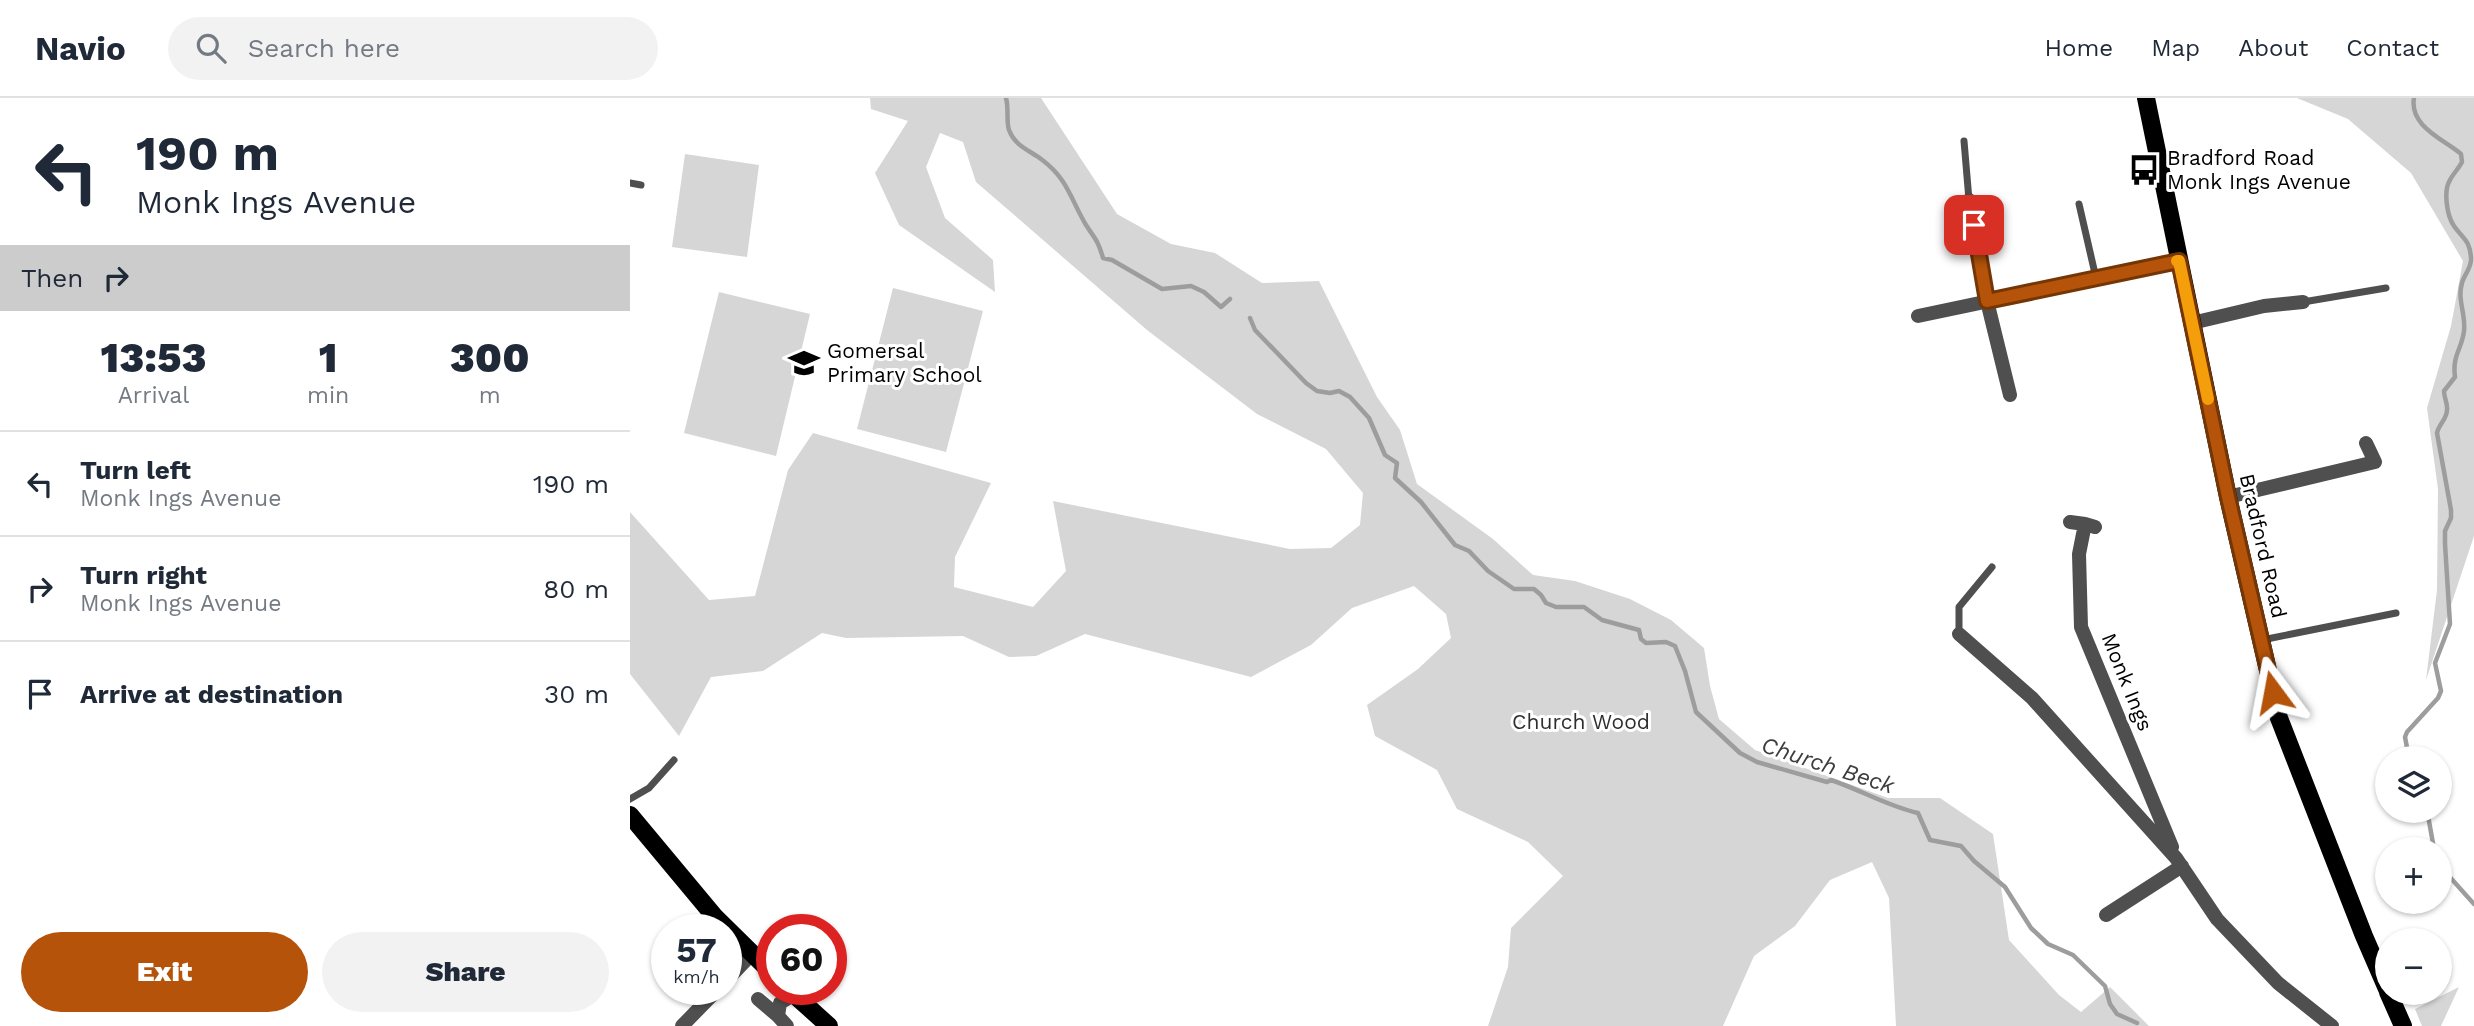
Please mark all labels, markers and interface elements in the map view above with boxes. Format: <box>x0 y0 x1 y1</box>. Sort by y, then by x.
search box <box>168 17 658 80</box>
text: Navio <box>35 29 126 68</box>
icon: search <box>192 29 230 67</box>
text: Search here <box>248 33 400 63</box>
text: Home <box>2045 34 2113 62</box>
text: Map <box>2151 34 2200 62</box>
text: About <box>2238 34 2308 62</box>
text: Contact <box>2346 34 2439 62</box>
text: 190 m <box>136 124 279 182</box>
icon: left <box>21 126 112 217</box>
place label: Bradford Road Monk Ings Avenue <box>2167 145 2351 194</box>
bus stop icon: Bradford Road Monk Ings Avenue <box>2127 153 2161 187</box>
text: Monk Ings Avenue <box>136 183 416 221</box>
pin <box>1944 195 2004 255</box>
icon: arrive <box>1955 206 1993 244</box>
icon: right <box>97 259 135 297</box>
text: Then <box>21 263 83 293</box>
text: 13:53 <box>100 333 207 382</box>
text: 1 <box>319 333 338 382</box>
text: 300 <box>450 333 530 382</box>
place label: Gomersal Primary School <box>827 338 982 387</box>
school or university icon: Gomersal Primary School <box>787 346 821 380</box>
text: Arrival <box>118 382 189 409</box>
text: min <box>307 382 349 409</box>
text: m <box>479 382 501 409</box>
text: Turn left <box>80 455 191 485</box>
icon: left <box>21 465 59 503</box>
text: 190 m <box>533 469 609 499</box>
street label: Bradford Road <box>2235 471 2292 621</box>
text: Monk Ings Avenue <box>80 485 281 512</box>
text: Turn right <box>80 560 207 590</box>
icon: right <box>21 570 59 608</box>
text: 80 m <box>543 574 609 604</box>
text: Monk Ings Avenue <box>80 590 281 617</box>
street label: Monk Ings <box>2097 629 2158 734</box>
position arrow <box>2236 655 2310 729</box>
icon: arrive <box>21 675 59 713</box>
text: Arrive at destination <box>80 679 343 709</box>
text: 30 m <box>544 679 609 709</box>
park label: Church Wood <box>1512 709 1650 734</box>
water label: Church Beck <box>1758 731 1899 800</box>
map controls <box>2375 746 2452 1005</box>
button: layers <box>2375 746 2452 823</box>
button: + <box>2375 837 2452 914</box>
speed limit sign: 60 <box>756 914 847 1005</box>
button: − <box>2375 928 2452 1005</box>
text: 57 <box>676 929 717 971</box>
button: Exit <box>21 932 308 1012</box>
button: Share <box>322 932 609 1012</box>
text: km/h <box>673 966 720 987</box>

